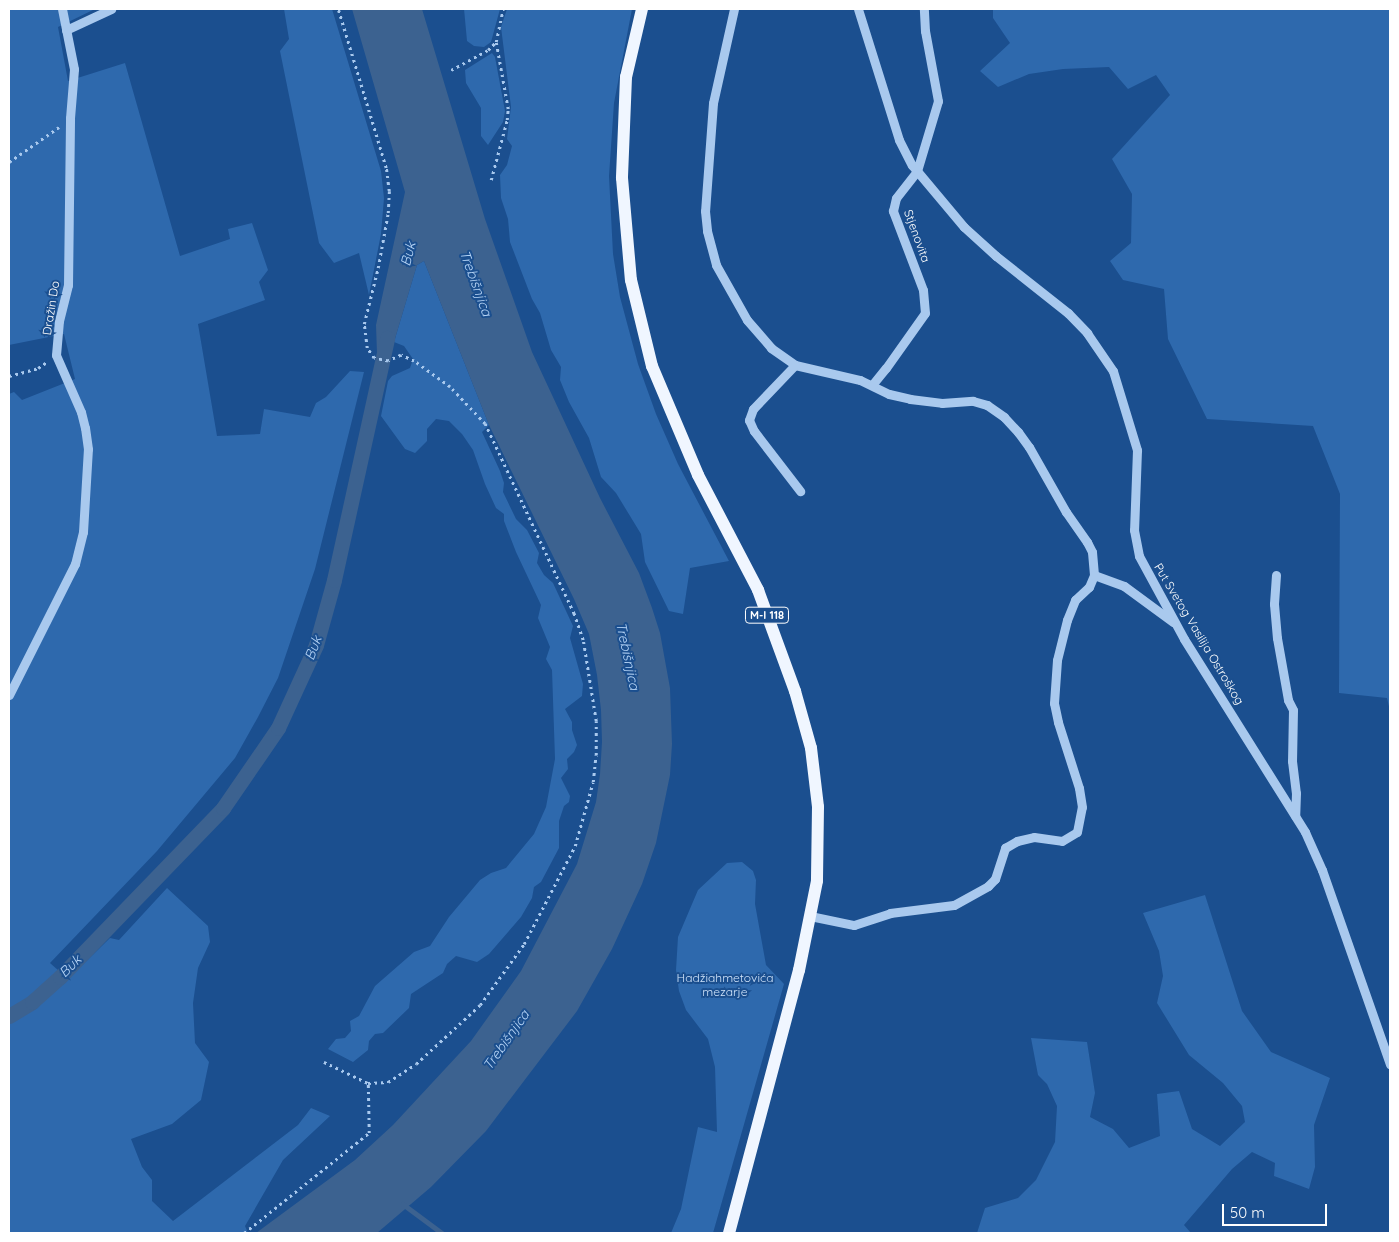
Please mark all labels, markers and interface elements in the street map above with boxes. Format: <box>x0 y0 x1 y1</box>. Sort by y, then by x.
street label: Stjenovita <box>901 208 933 264</box>
water label: Buk <box>397 240 419 268</box>
water label: Trebišnjica <box>456 248 496 318</box>
street label: Dražin Do <box>40 280 62 336</box>
street label: Put Svetog Vasilija Ostroškog <box>1151 561 1247 707</box>
road number: M-I 118 <box>744 606 790 624</box>
water label: Trebišnjica <box>613 620 643 692</box>
water label: Buk <box>301 634 325 662</box>
water label: Buk <box>55 951 85 981</box>
park label: Hadžiahmetovića mezarje <box>677 971 773 999</box>
water label: Trebišnjica <box>479 1007 533 1073</box>
scale bar <box>1224 1194 1329 1226</box>
text: 50 m <box>1230 1203 1265 1222</box>

